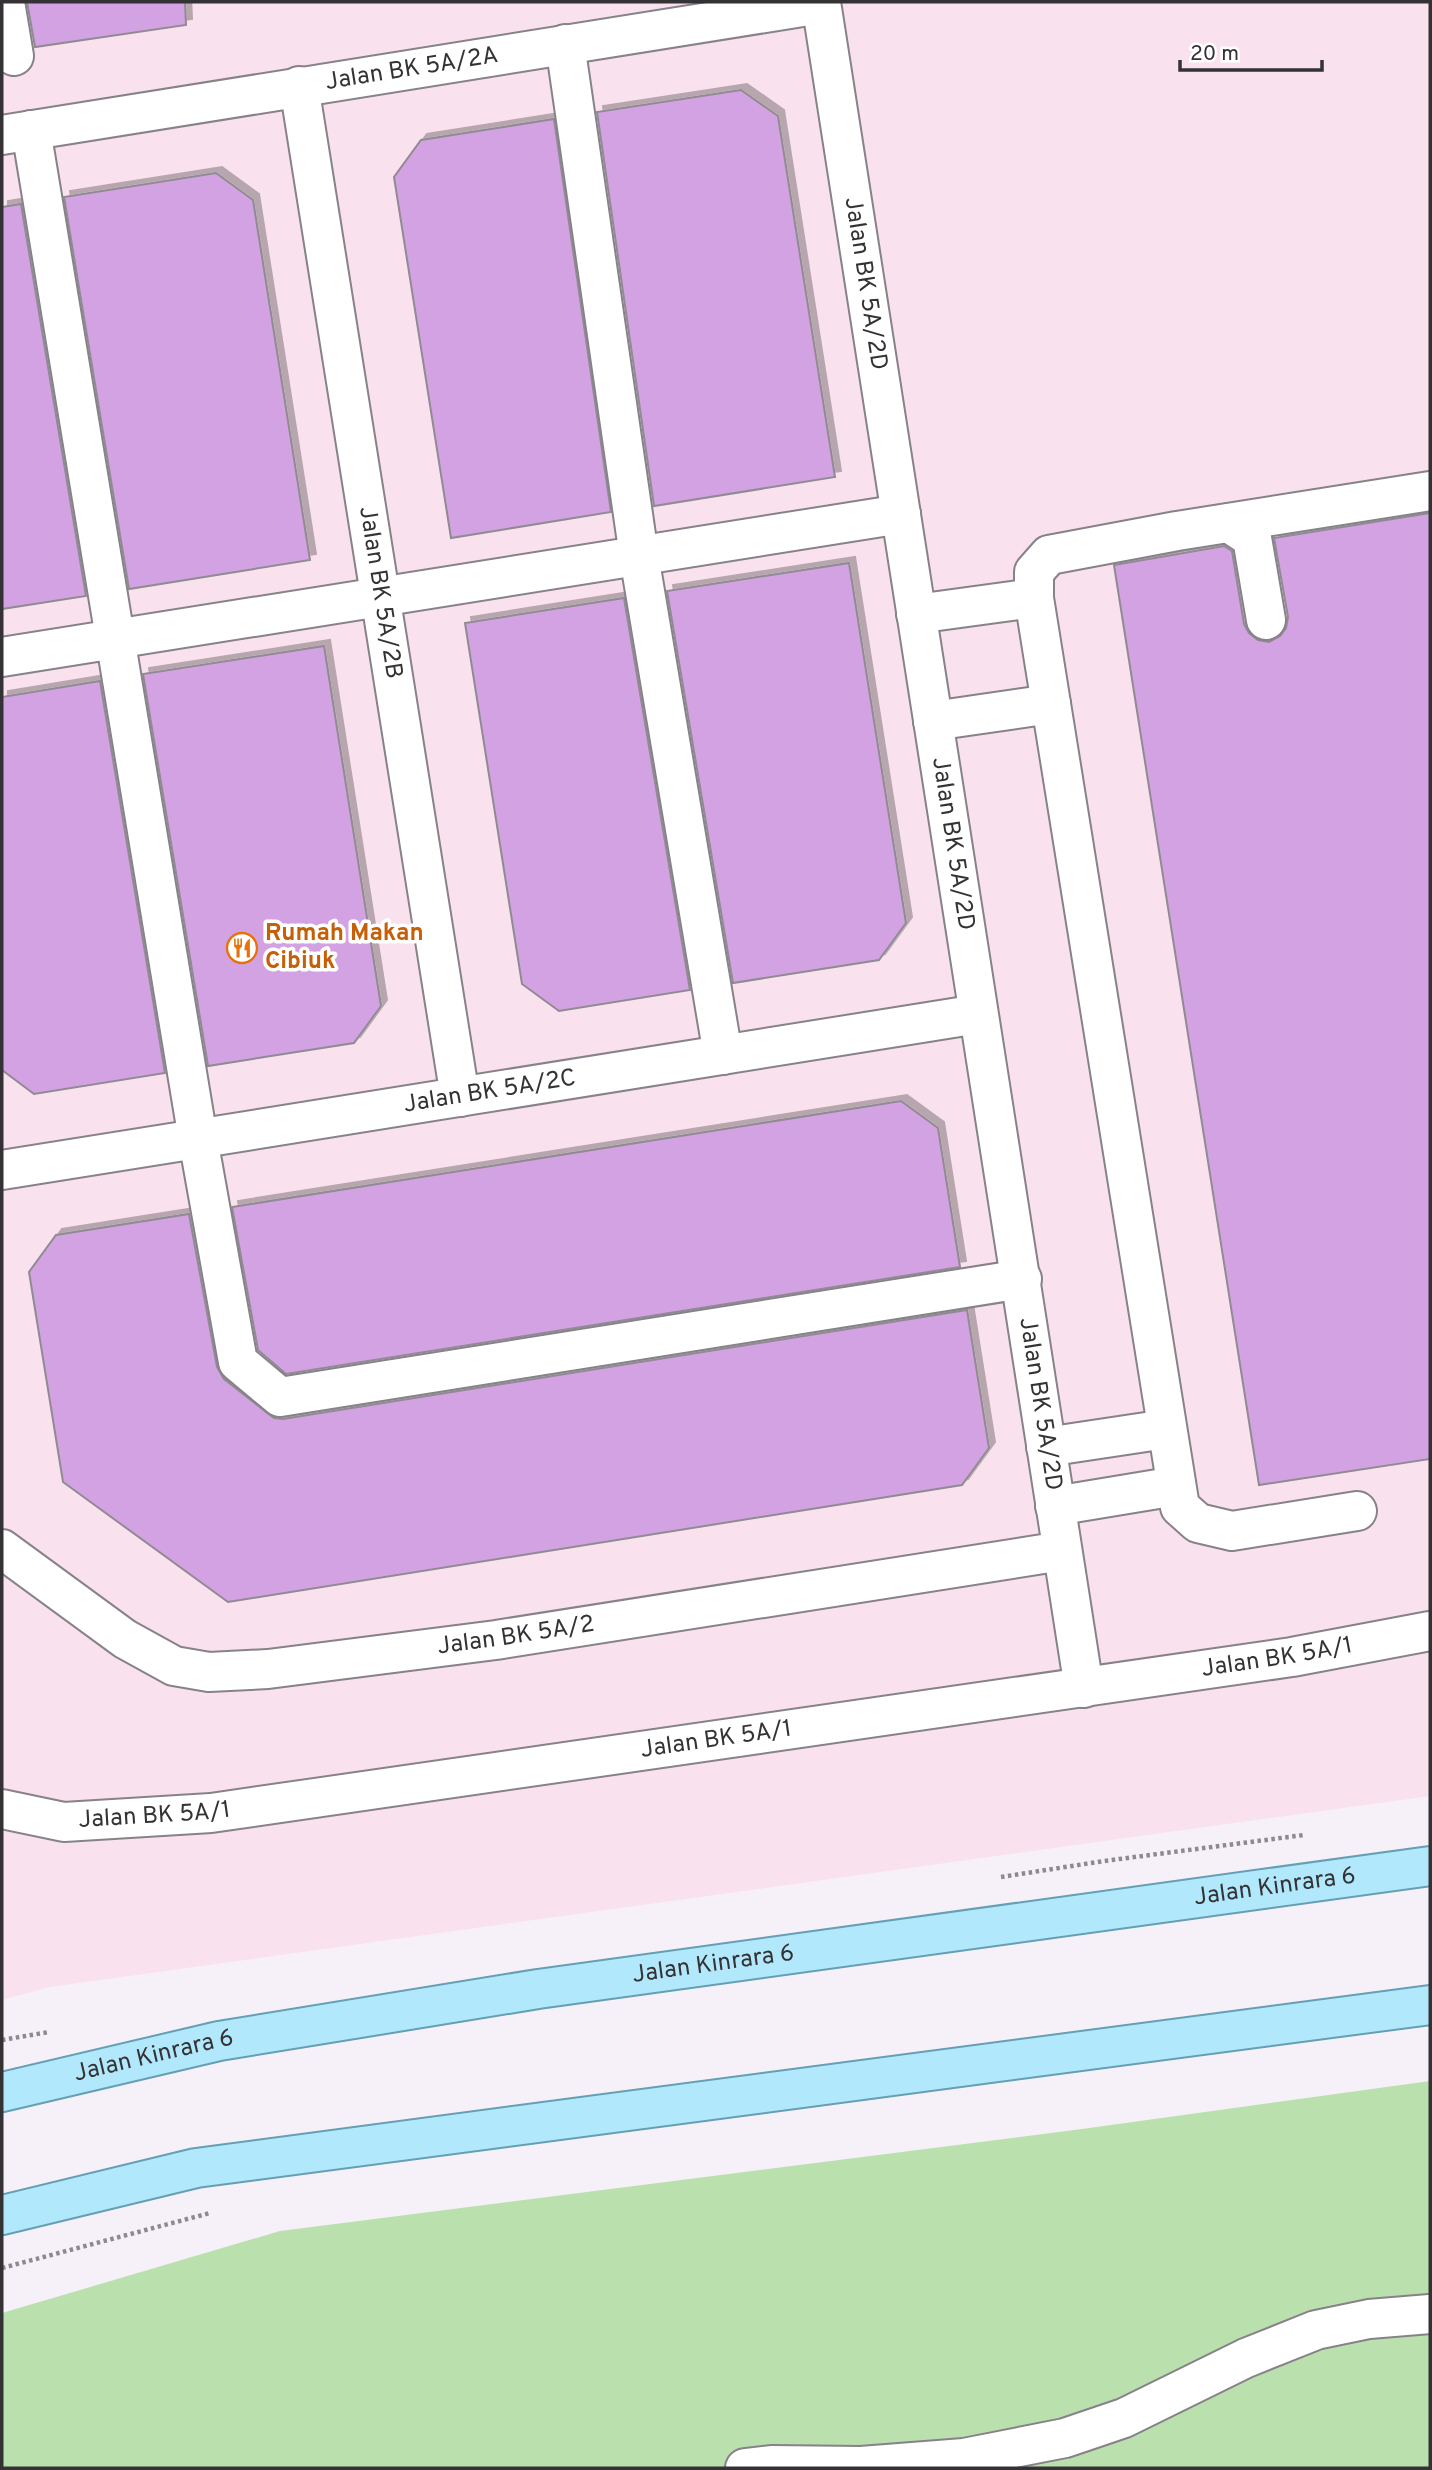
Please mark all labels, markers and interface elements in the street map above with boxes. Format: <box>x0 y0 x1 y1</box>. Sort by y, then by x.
scale bar <box>1180 28 1322 72</box>
street label: Jalan BK 5A/2A <box>323 41 500 98</box>
text: 20 m <box>1190 41 1239 68</box>
street label: Jalan BK 5A/2D <box>837 195 893 372</box>
street label: Jalan BK 5A/2B <box>351 504 408 681</box>
street label: Jalan BK 5A/2D <box>924 755 981 933</box>
place label: Rumah Makan Cibiuk <box>265 919 424 977</box>
restaurant icon: Rumah Makan Cibiuk <box>225 931 259 965</box>
street label: Jalan BK 5A/2C <box>402 1063 578 1121</box>
street label: Jalan BK 5A/2D <box>1011 1315 1068 1493</box>
street label: Jalan BK 5A/2 <box>436 1610 597 1662</box>
street label: Jalan BK 5A/1 <box>1200 1631 1355 1685</box>
street label: Jalan BK 5A/1 <box>638 1714 794 1766</box>
street label: Jalan BK 5A/1 <box>77 1795 233 1836</box>
street label: Jalan Kinrara 6 <box>1192 1861 1358 1913</box>
street label: Jalan Kinrara 6 <box>630 1939 796 1991</box>
street label: Jalan Kinrara 6 <box>71 2024 236 2090</box>

